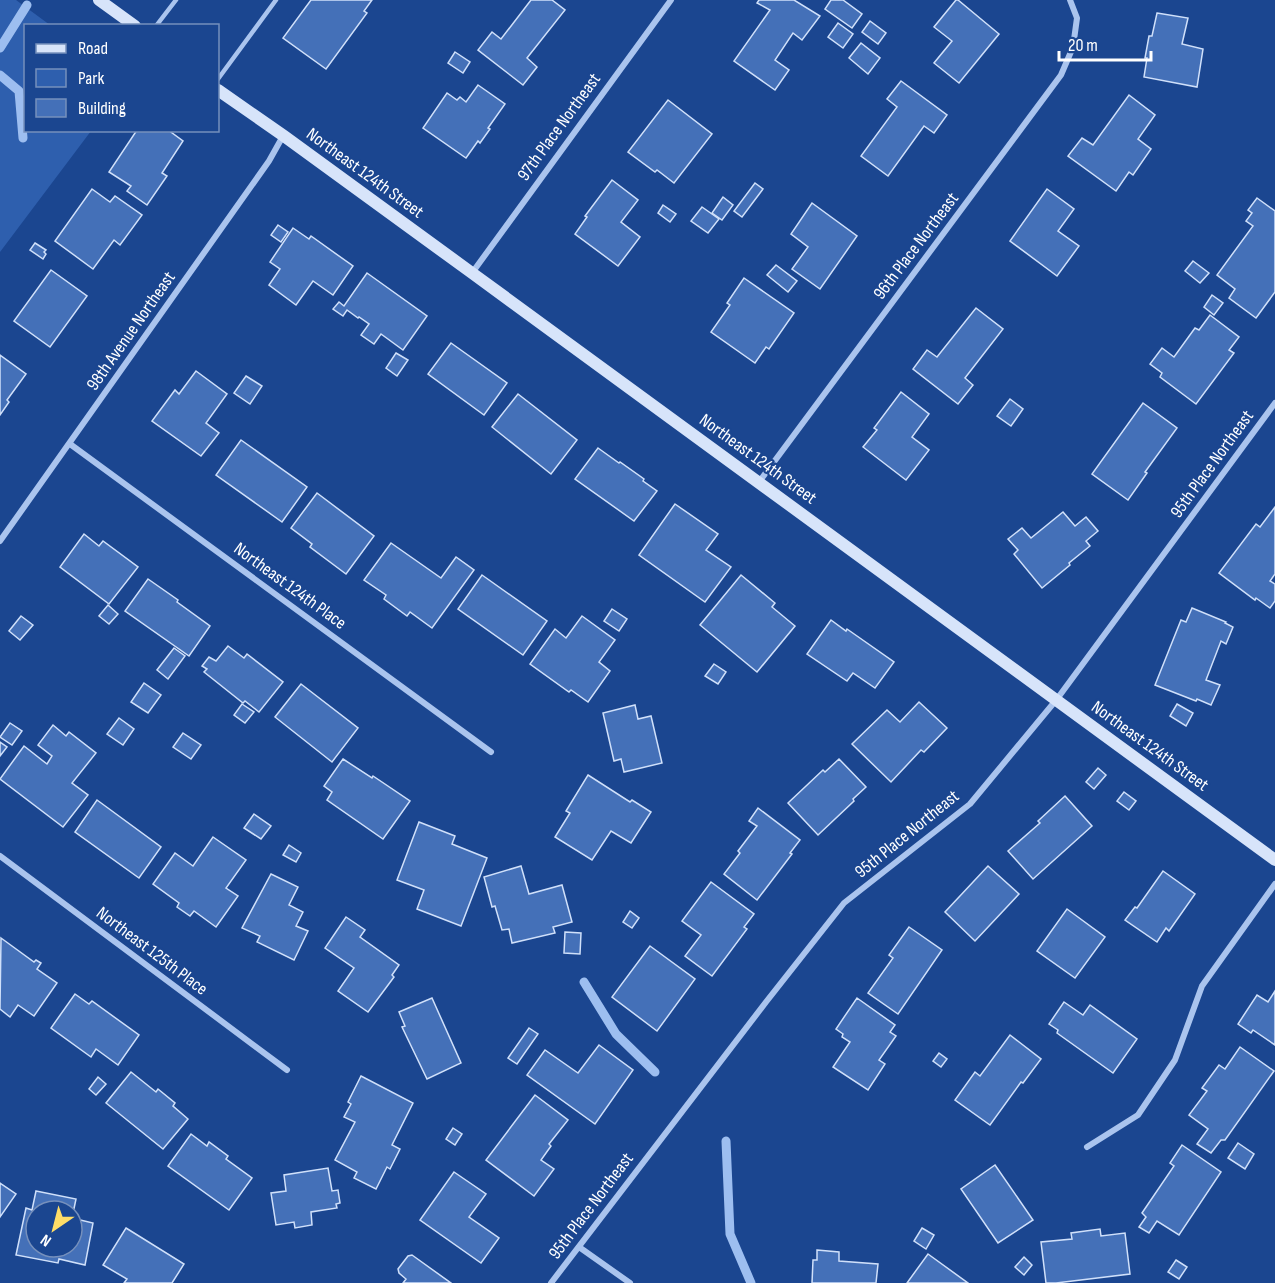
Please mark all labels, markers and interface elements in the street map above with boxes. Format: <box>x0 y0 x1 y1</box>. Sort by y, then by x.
legend <box>24 24 219 132</box>
scale bar <box>1059 24 1150 62</box>
text: 20 m <box>1068 35 1098 56</box>
text: Road <box>78 38 108 59</box>
text: Park <box>78 68 104 89</box>
street label: 97th Place Northeast <box>513 69 605 185</box>
text: Building <box>78 98 126 119</box>
street label: Northeast 124th Street <box>302 123 428 223</box>
street label: 96th Place Northeast <box>869 188 963 304</box>
street label: 98th Avenue Northeast <box>82 267 180 394</box>
street label: 95th Place Northeast <box>1166 406 1258 522</box>
street label: Northeast 124th Street <box>695 409 821 509</box>
street label: Northeast 124th Place <box>230 538 350 634</box>
street label: Northeast 124th Street <box>1087 696 1213 796</box>
street label: 95th Place Northeast <box>851 785 964 882</box>
street label: Northeast 125th Place <box>92 902 212 1000</box>
street label: 95th Place Northeast <box>544 1148 638 1263</box>
north arrow <box>24 1199 84 1259</box>
text: N <box>37 1230 55 1250</box>

